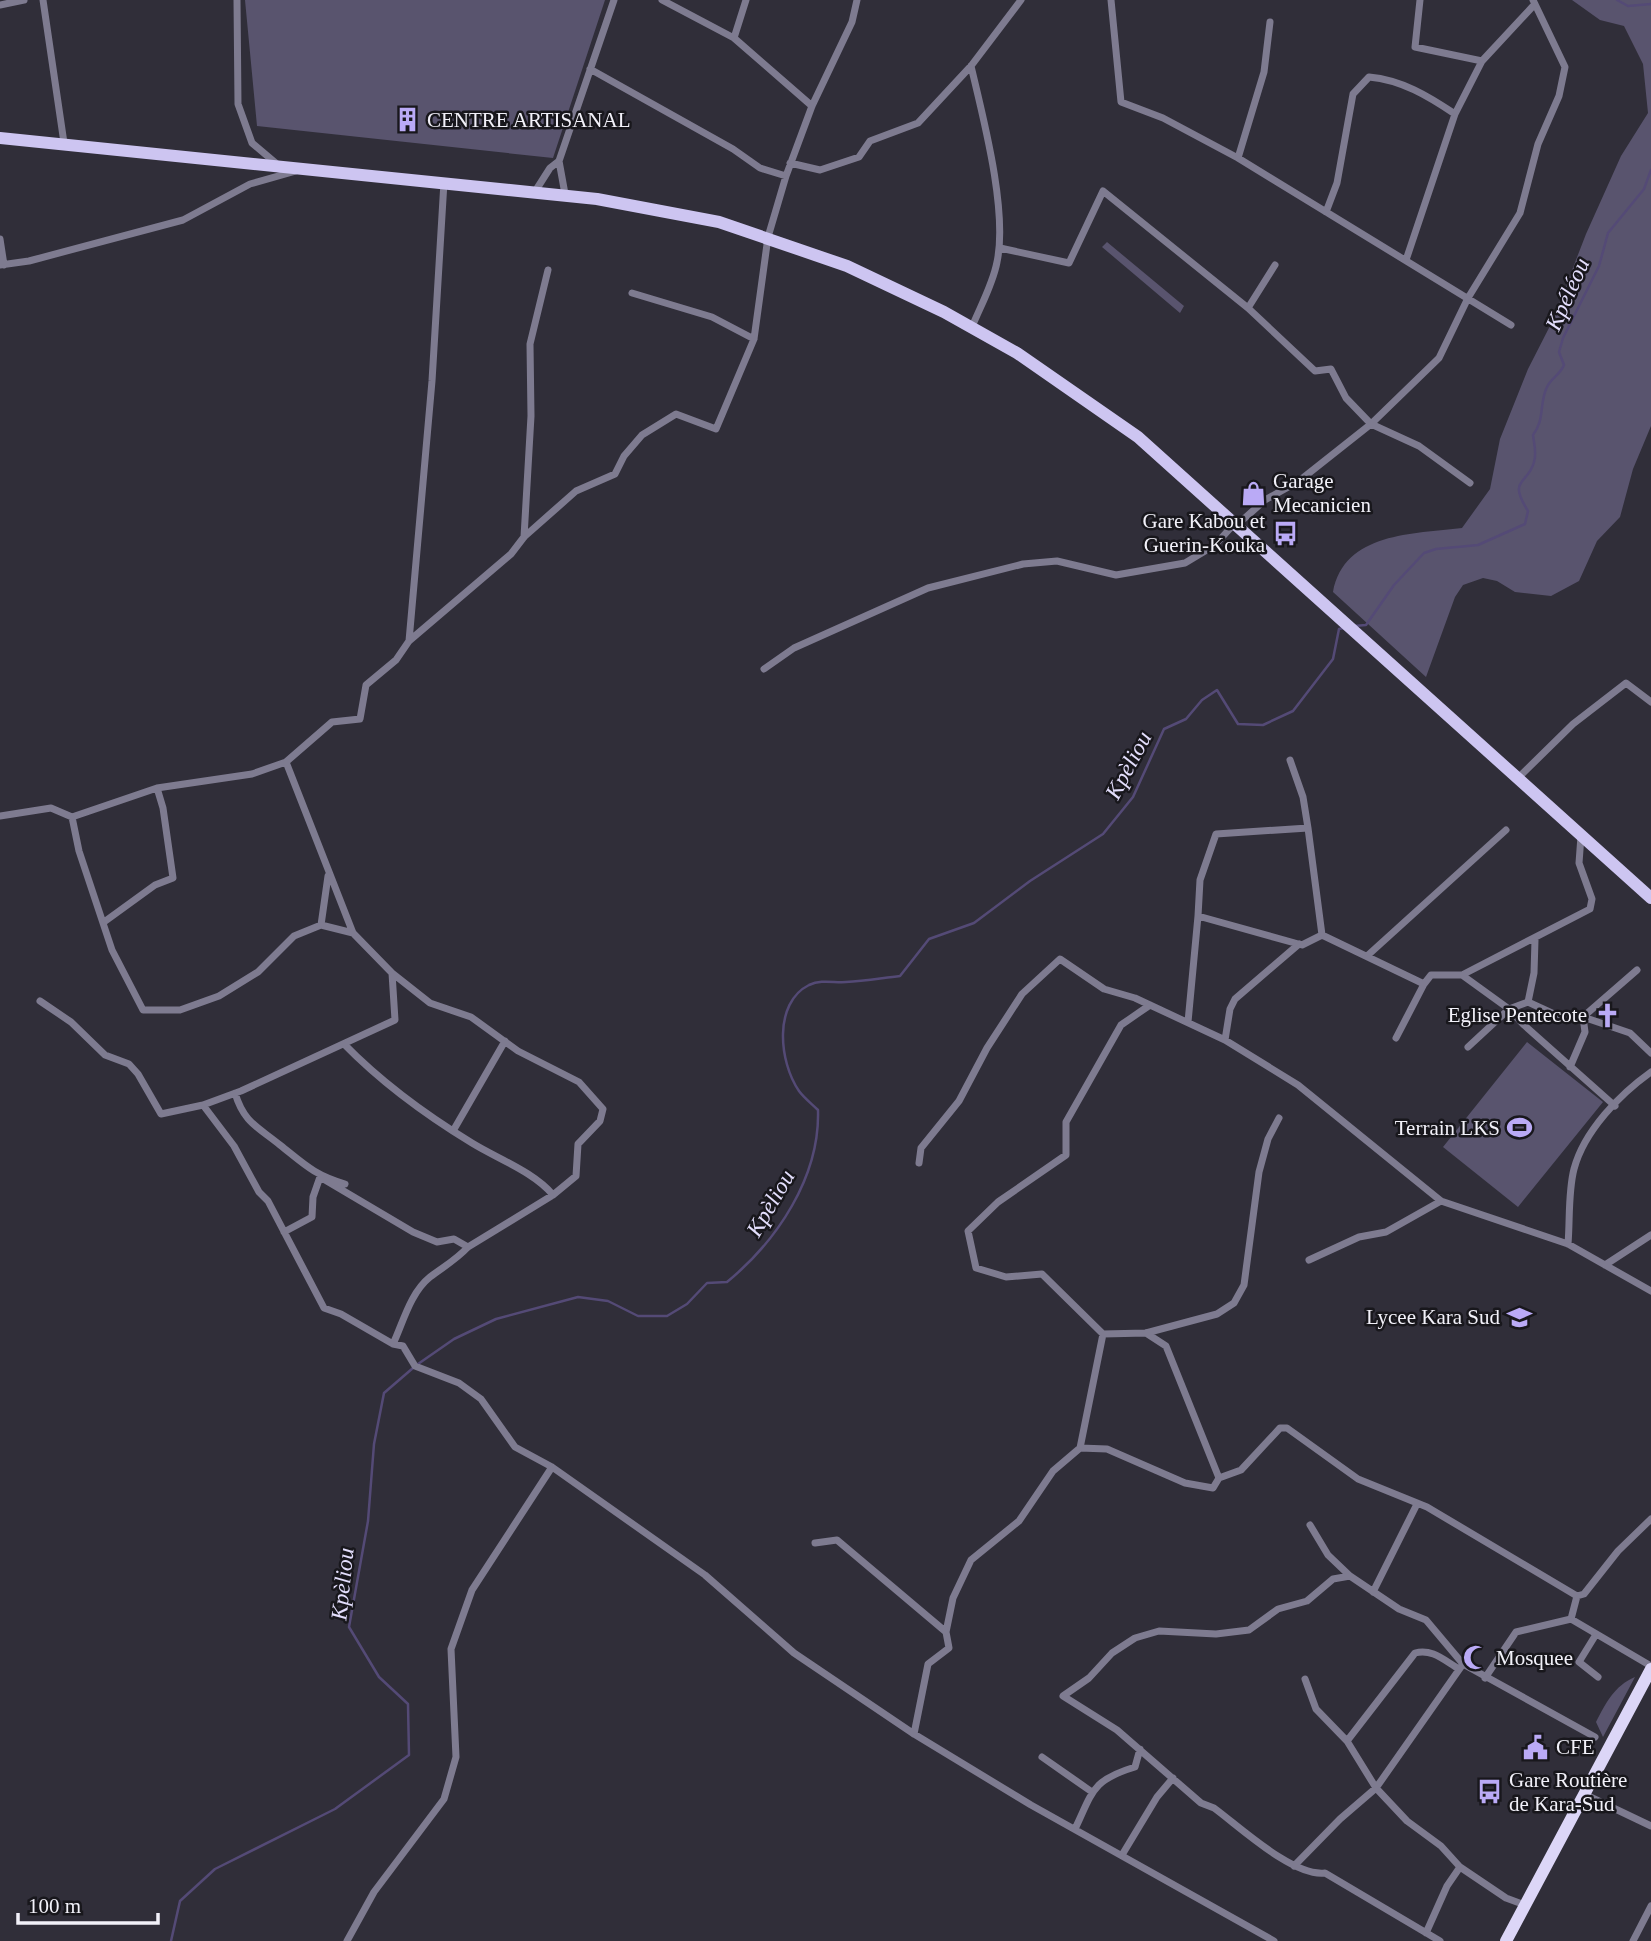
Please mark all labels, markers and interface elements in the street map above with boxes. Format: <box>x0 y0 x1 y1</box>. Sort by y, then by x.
building icon: CENTRE ARTISANAL <box>393 106 421 134</box>
place label: CENTRE ARTISANAL <box>427 108 631 132</box>
water label: Kpéléou <box>1540 254 1594 335</box>
place label: Garage Mecanicien <box>1273 469 1371 517</box>
shop icon: Garage Mecanicien <box>1239 479 1267 507</box>
place label: Gare Kabou et Guerin-Kouka <box>1143 509 1266 557</box>
bus stop icon: Gare Kabou et Guerin-Kouka <box>1271 519 1299 547</box>
water label: Kpèliou <box>1100 727 1157 804</box>
church icon: Eglise Pentecote <box>1593 1001 1621 1029</box>
place label: Eglise Pentecote <box>1448 1003 1587 1027</box>
sports icon: Terrain LKS <box>1506 1114 1534 1142</box>
place label: Terrain LKS <box>1395 1116 1500 1140</box>
water label: Kpèliou <box>741 1165 799 1242</box>
school or university icon: Lycee Kara Sud <box>1506 1303 1534 1331</box>
place label: Lycee Kara Sud <box>1366 1305 1500 1329</box>
water label: Kpèliou <box>326 1547 359 1623</box>
mosque icon: Mosquee <box>1462 1644 1490 1672</box>
place label: Mosquee <box>1496 1646 1573 1670</box>
public building icon: CFE <box>1522 1733 1550 1761</box>
place label: CFE <box>1556 1735 1595 1759</box>
place label: Gare Routière de Kara-Sud <box>1509 1768 1627 1816</box>
bus stop icon: Gare Routière de Kara-Sud <box>1475 1778 1503 1806</box>
scale bar <box>18 1882 158 1926</box>
text: 100 m <box>28 1894 81 1918</box>

